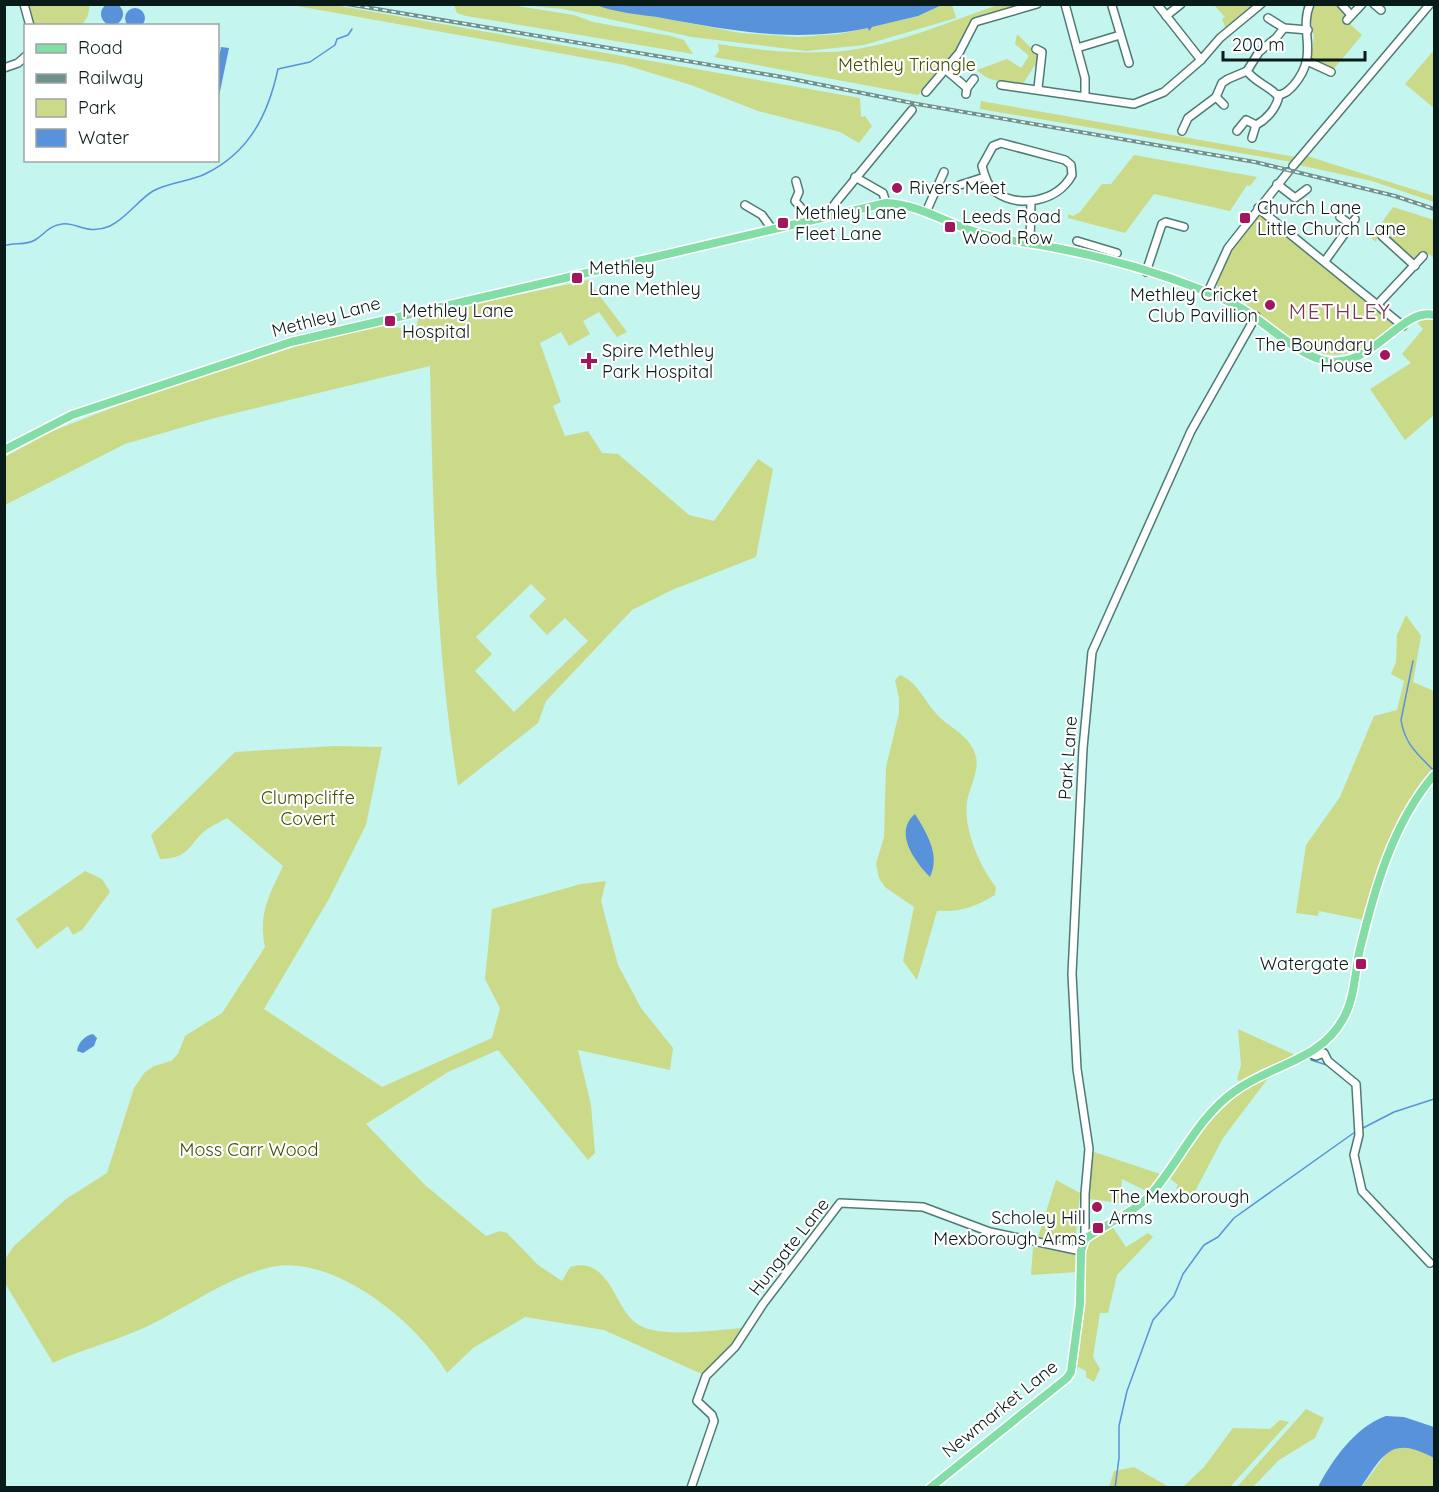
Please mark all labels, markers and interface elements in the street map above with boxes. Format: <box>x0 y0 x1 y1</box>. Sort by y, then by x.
legend <box>24 24 219 162</box>
scale bar <box>1223 24 1366 62</box>
text: 200 m <box>1232 33 1285 56</box>
text: Road <box>78 36 123 59</box>
park label: Methley Triangle <box>838 53 976 76</box>
text: Railway <box>78 66 144 89</box>
text: Park <box>78 96 116 119</box>
text: Water <box>78 126 129 149</box>
place label: Rivers Meet <box>909 176 1006 199</box>
marker: Rivers Meet <box>890 181 904 195</box>
place label: Church Lane Little Church Lane <box>1257 196 1406 240</box>
place label: Methley Lane Fleet Lane <box>795 201 907 245</box>
place label: Leeds Road Wood Row <box>962 205 1061 249</box>
marker: Church Lane Little Church Lane <box>1238 211 1252 225</box>
marker: Methley Lane Fleet Lane <box>776 216 790 230</box>
marker: Leeds Road Wood Row <box>943 220 957 234</box>
place label: Methley Lane Methley <box>589 256 701 300</box>
marker: Methley Lane Methley <box>570 271 584 285</box>
place label: Methley Cricket Club Pavillion <box>1130 283 1258 327</box>
street label: Methley Lane <box>269 291 383 342</box>
marker: Methley Cricket Club Pavillion <box>1263 298 1277 312</box>
district label: METHLEY <box>1289 298 1391 324</box>
place label: Methley Lane Hospital <box>402 299 514 343</box>
marker: Methley Lane Hospital <box>383 314 397 328</box>
place label: The Boundary House <box>1255 333 1373 377</box>
place label: Spire Methley Park Hospital <box>602 339 714 383</box>
marker: The Boundary House <box>1378 348 1392 362</box>
marker: Spire Methley Park Hospital <box>580 352 598 370</box>
street label: Park Lane <box>1053 715 1082 801</box>
park label: Clumpcliffe Covert <box>261 786 355 830</box>
place label: Watergate <box>1260 952 1349 975</box>
marker: Watergate <box>1354 957 1368 971</box>
park label: Moss Carr Wood <box>180 1138 318 1161</box>
place label: The Mexborough Arms <box>1109 1185 1250 1229</box>
street label: Hungate Lane <box>743 1193 834 1300</box>
marker: The Mexborough Arms <box>1090 1200 1104 1214</box>
place label: Scholey Hill Mexborough Arms <box>933 1206 1086 1250</box>
marker: Scholey Hill Mexborough Arms <box>1091 1221 1105 1235</box>
street label: Newmarket Lane <box>937 1355 1062 1462</box>

